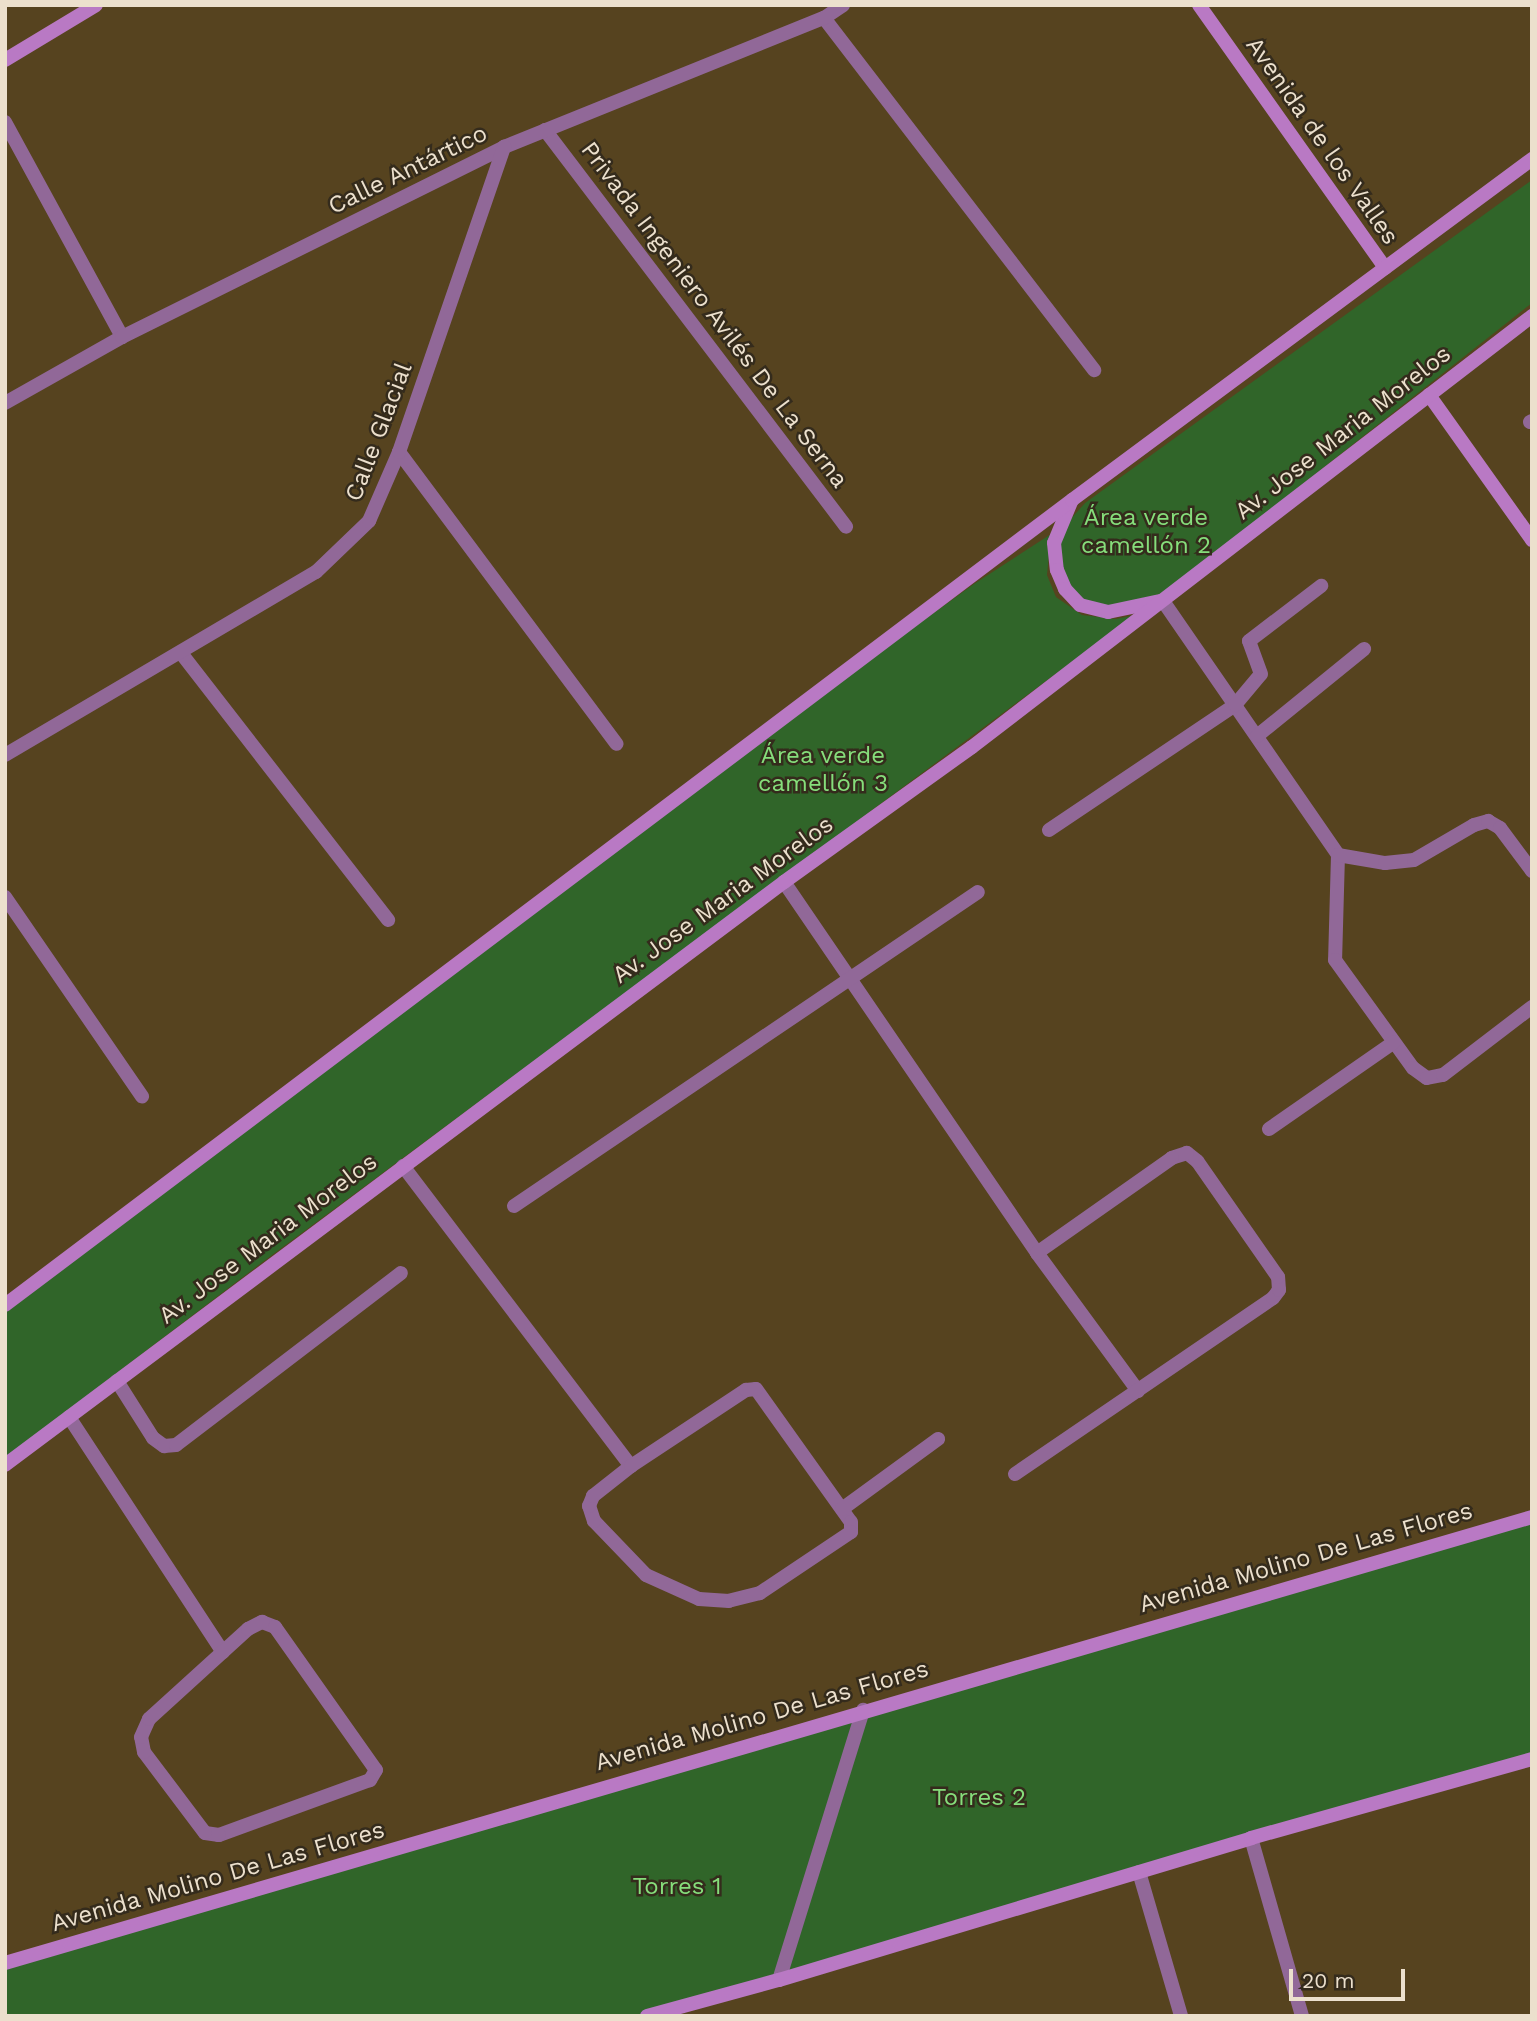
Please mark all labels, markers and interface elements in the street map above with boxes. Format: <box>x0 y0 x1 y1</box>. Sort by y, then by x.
street label: Avenida de los Valles <box>1239 31 1405 251</box>
street label: Calle Antártico <box>323 119 493 221</box>
street label: Privada Ingeniero Avilés De La Serna <box>574 136 854 494</box>
street label: Av. Jose Maria Morelos <box>1229 339 1457 527</box>
street label: Calle Glacial <box>339 359 419 505</box>
park label: Área verde camellón 2 <box>1081 504 1211 560</box>
park label: Área verde camellón 3 <box>758 742 888 798</box>
street label: Av. Jose Maria Morelos <box>607 810 839 990</box>
street label: Av. Jose Maria Morelos <box>153 1147 383 1331</box>
street label: Avenida Molino De Las Flores <box>1136 1497 1476 1619</box>
street label: Avenida Molino De Las Flores <box>592 1655 932 1777</box>
park label: Torres 2 <box>932 1784 1026 1812</box>
street label: Avenida Molino De Las Flores <box>48 1816 388 1938</box>
park label: Torres 1 <box>632 1873 722 1901</box>
scale bar <box>1292 1954 1408 1998</box>
text: 20 m <box>1302 1968 1354 1993</box>

